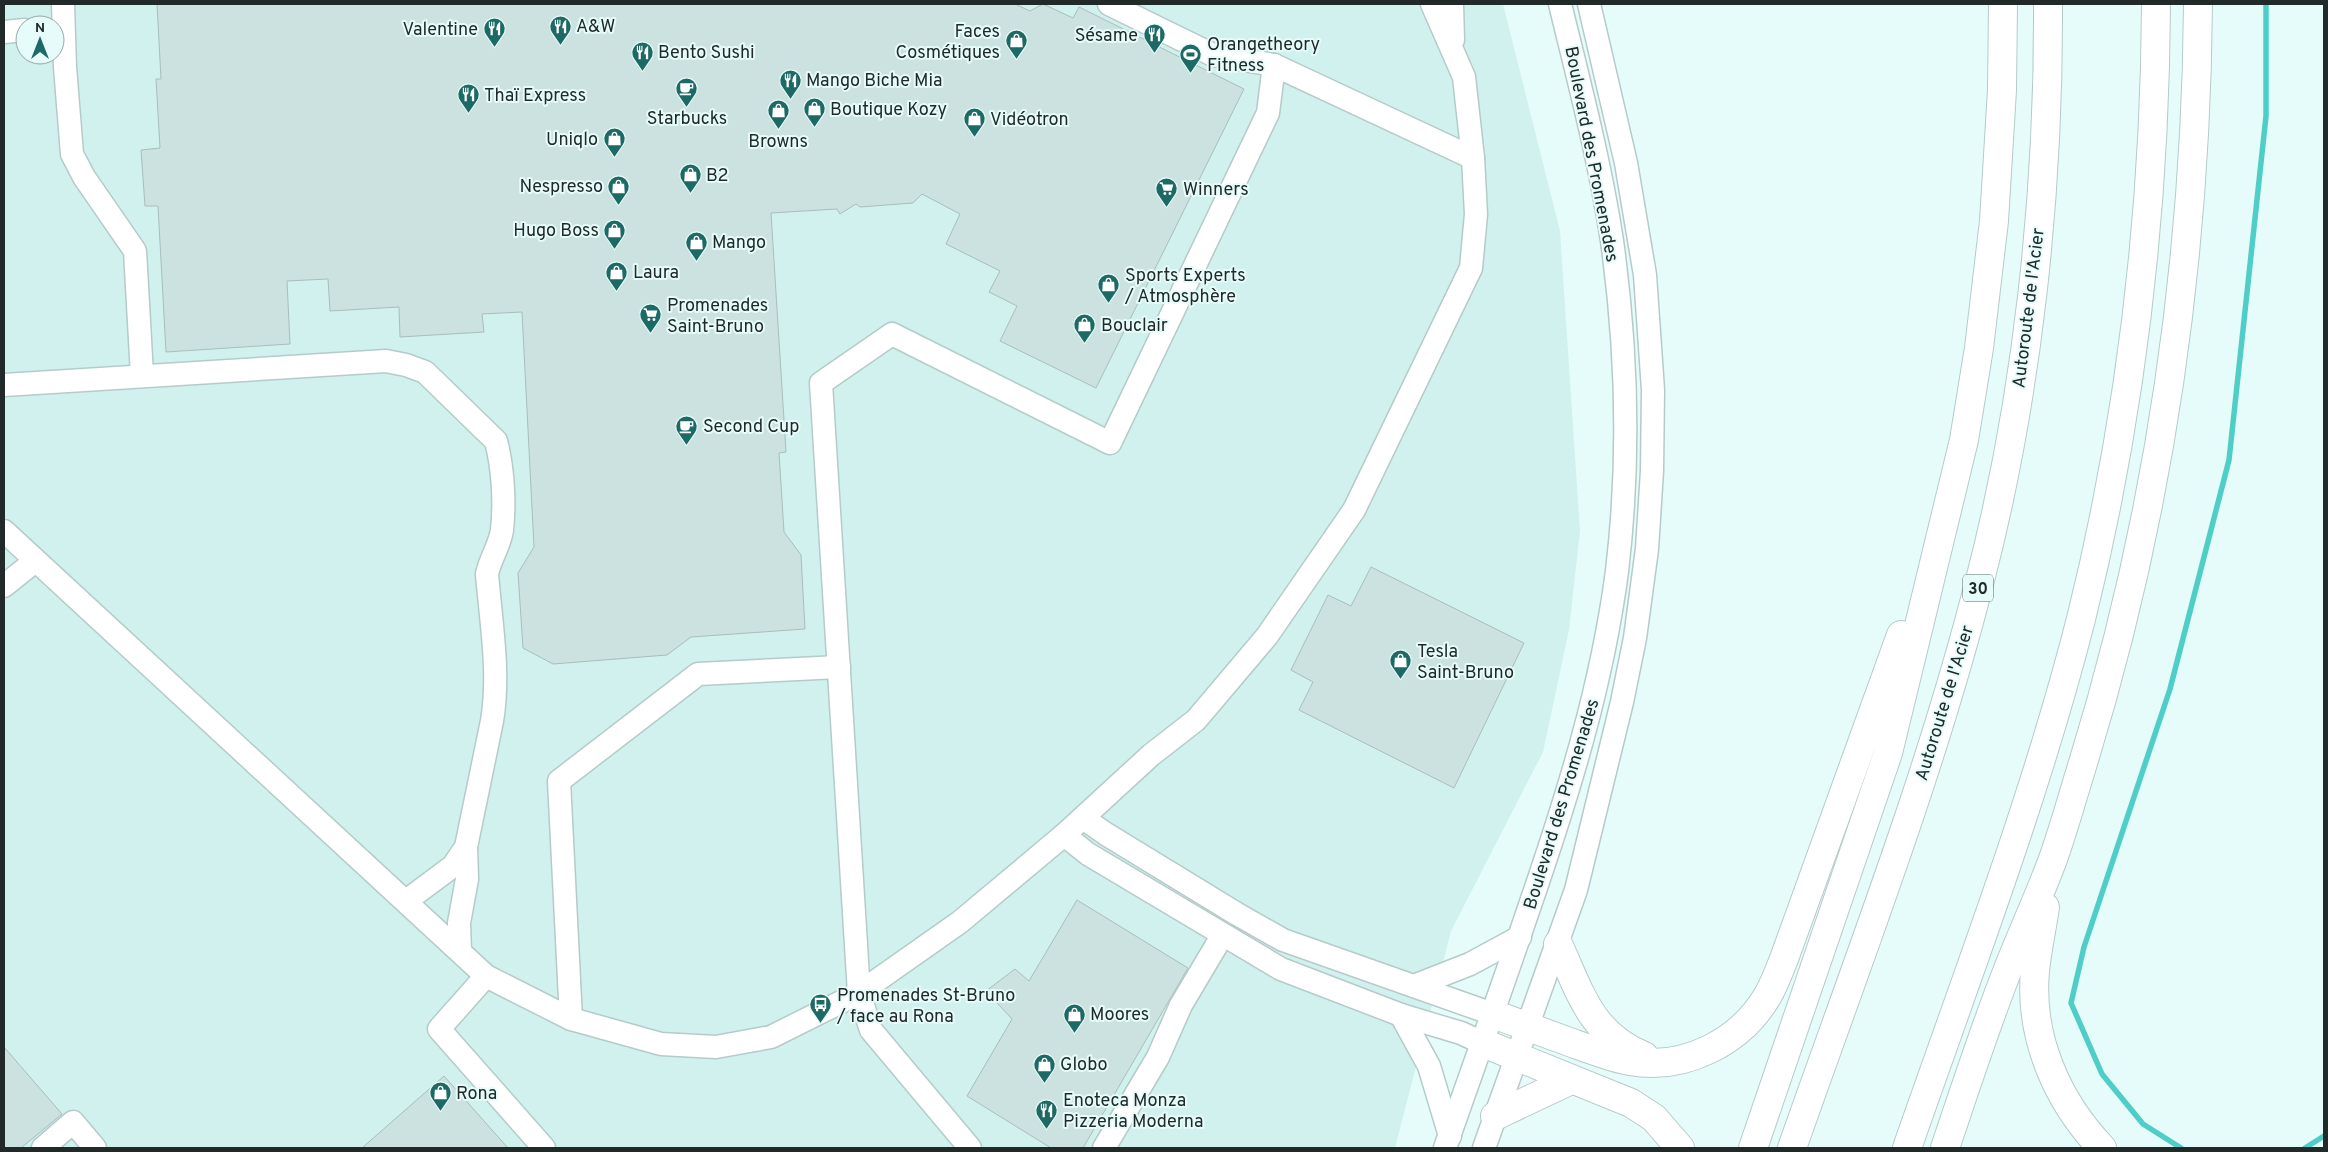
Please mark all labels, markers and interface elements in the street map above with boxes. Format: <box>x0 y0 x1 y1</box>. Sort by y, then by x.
restaurant icon: A&W <box>548 14 572 45</box>
north arrow <box>15 15 65 65</box>
place label: A&W <box>576 16 615 39</box>
restaurant icon: Valentine <box>482 17 506 48</box>
place label: Valentine <box>403 19 478 42</box>
text: N <box>35 20 45 37</box>
place label: Faces Cosmétiques <box>896 21 1000 65</box>
restaurant icon: Sésame <box>1142 23 1166 54</box>
place label: Sésame <box>1075 25 1138 48</box>
shop icon: Faces Cosmétiques <box>1004 29 1028 60</box>
place label: Orangetheory Fitness <box>1207 34 1320 78</box>
restaurant icon: Bento Sushi <box>630 40 654 71</box>
place label: Bento Sushi <box>658 42 755 65</box>
sports icon: Orangetheory Fitness <box>1179 42 1203 73</box>
street label: Boulevard des Promenades <box>1558 45 1623 264</box>
restaurant icon: Mango Biche Mia <box>778 68 802 99</box>
place label: Mango Biche Mia <box>806 70 943 93</box>
cafe icon: Starbucks <box>675 76 699 107</box>
restaurant icon: Thaï Express <box>456 83 480 114</box>
place label: Thaï Express <box>484 85 586 108</box>
shop icon: Boutique Kozy <box>802 97 826 128</box>
shop icon: Browns <box>766 99 790 130</box>
place label: Boutique Kozy <box>830 99 947 122</box>
shop icon: Vidéotron <box>962 107 986 138</box>
place label: Starbucks <box>647 108 727 131</box>
place label: Vidéotron <box>990 109 1069 132</box>
shop icon: Uniqlo <box>602 127 626 158</box>
place label: Uniqlo <box>546 129 598 152</box>
place label: Browns <box>748 131 808 154</box>
shop icon: B2 <box>678 163 702 194</box>
place label: B2 <box>706 165 728 188</box>
shop icon: Nespresso <box>607 174 631 205</box>
place label: Nespresso <box>519 176 603 199</box>
supermarket icon: Winners <box>1155 177 1179 208</box>
place label: Winners <box>1183 179 1249 202</box>
shop icon: Hugo Boss <box>603 218 627 249</box>
place label: Hugo Boss <box>513 220 599 243</box>
street label: Autoroute de l'Acier <box>2008 227 2051 390</box>
shop icon: Mango <box>684 230 708 261</box>
place label: Mango <box>712 232 766 255</box>
shop icon: Laura <box>605 260 629 291</box>
place label: Laura <box>633 262 679 285</box>
place label: Sports Experts / Atmosphère <box>1124 265 1246 309</box>
shop icon: Sports Experts / Atmosphère <box>1097 273 1121 304</box>
place label: Promenades Saint-Bruno <box>667 295 768 339</box>
supermarket icon: Promenades Saint-Bruno <box>639 303 663 334</box>
shop icon: Bouclair <box>1073 313 1097 344</box>
place label: Bouclair <box>1101 315 1168 338</box>
cafe icon: Second Cup <box>675 414 699 445</box>
place label: Second Cup <box>703 416 799 439</box>
road number: 30 <box>1963 574 1993 602</box>
street label: Autoroute de l'Acier <box>1911 623 1980 784</box>
place label: Tesla Saint-Bruno <box>1417 641 1514 685</box>
shop icon: Tesla Saint-Bruno <box>1389 649 1413 680</box>
street label: Boulevard des Promenades <box>1519 696 1605 913</box>
place label: Promenades St-Bruno / face au Rona <box>836 985 1015 1029</box>
bus stop icon: Promenades St-Bruno / face au Rona <box>809 993 833 1024</box>
shop icon: Moores <box>1062 1002 1086 1033</box>
place label: Moores <box>1090 1004 1149 1027</box>
shop icon: Globo <box>1032 1052 1056 1083</box>
place label: Globo <box>1060 1054 1108 1077</box>
shop icon: Rona <box>428 1081 452 1112</box>
place label: Rona <box>456 1083 497 1106</box>
place label: Enoteca Monza Pizzeria Moderna <box>1063 1090 1203 1134</box>
restaurant icon: Enoteca Monza Pizzeria Moderna <box>1035 1098 1059 1129</box>

